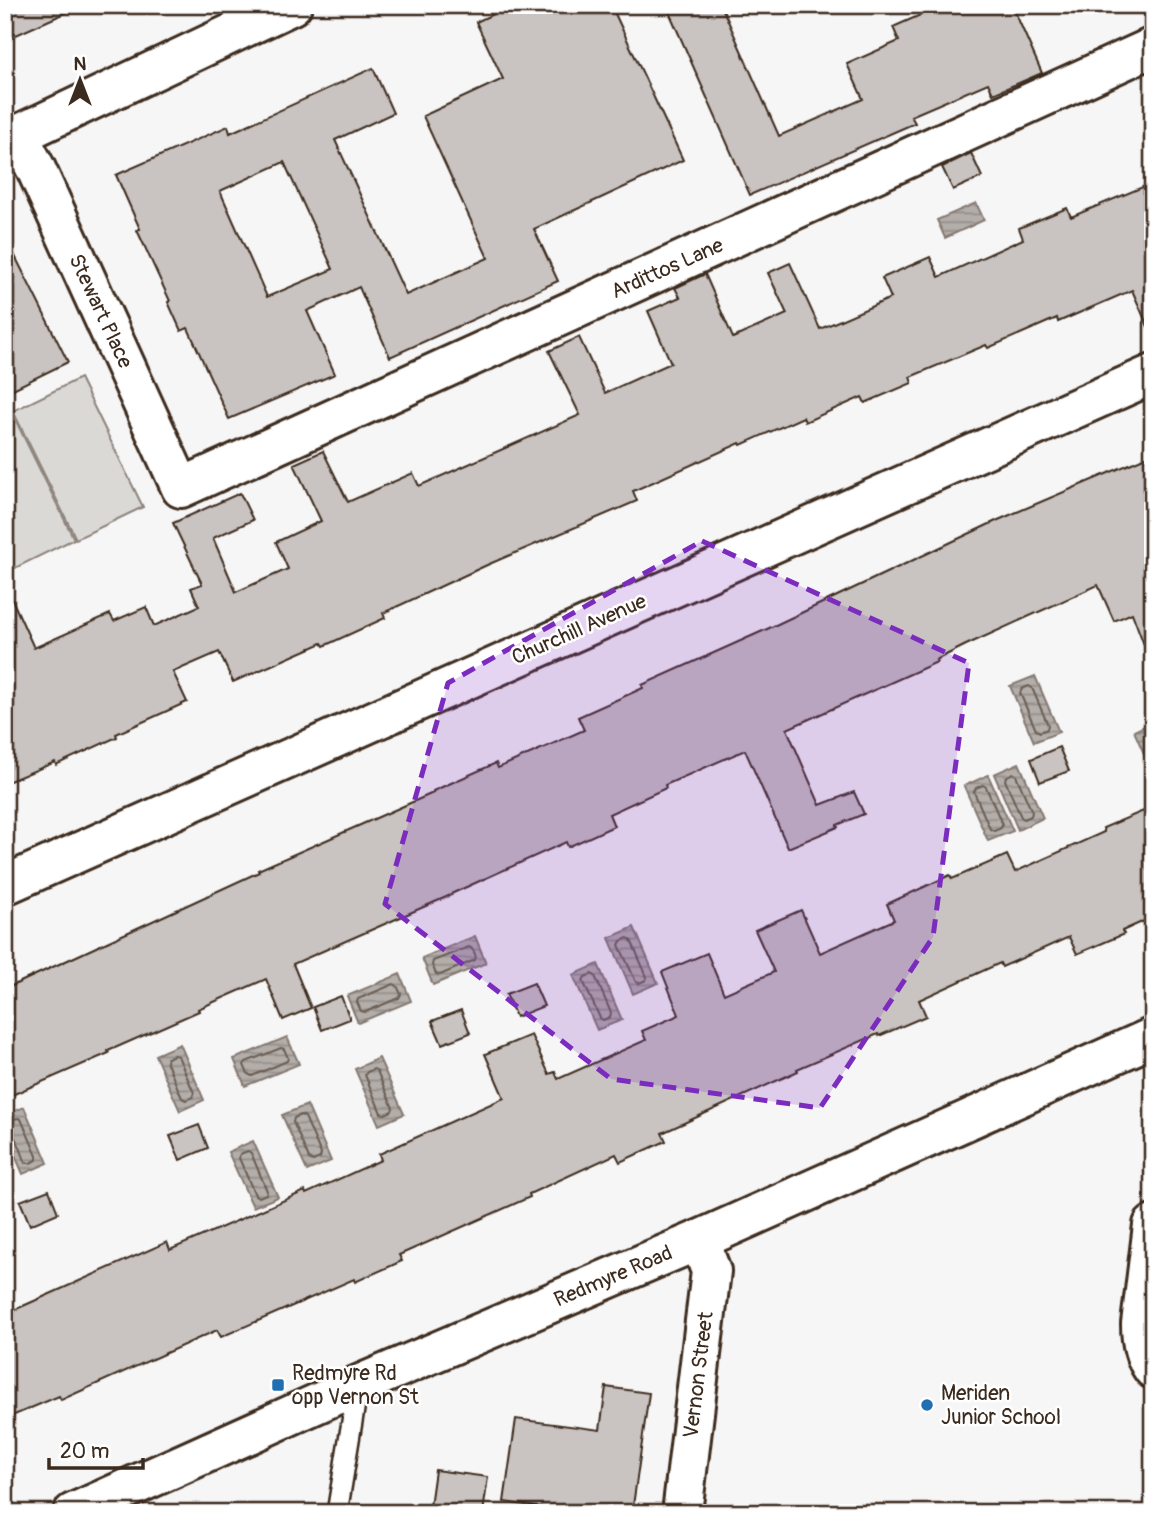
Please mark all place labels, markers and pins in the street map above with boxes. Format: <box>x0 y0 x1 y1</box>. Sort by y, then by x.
place label: Redmyre Rd opp Vernon St <box>292 1360 419 1411</box>
marker: Redmyre Rd opp Vernon St <box>270 1377 286 1393</box>
place label: Meriden Junior School <box>941 1380 1061 1431</box>
marker: Meriden Junior School <box>919 1397 935 1413</box>

